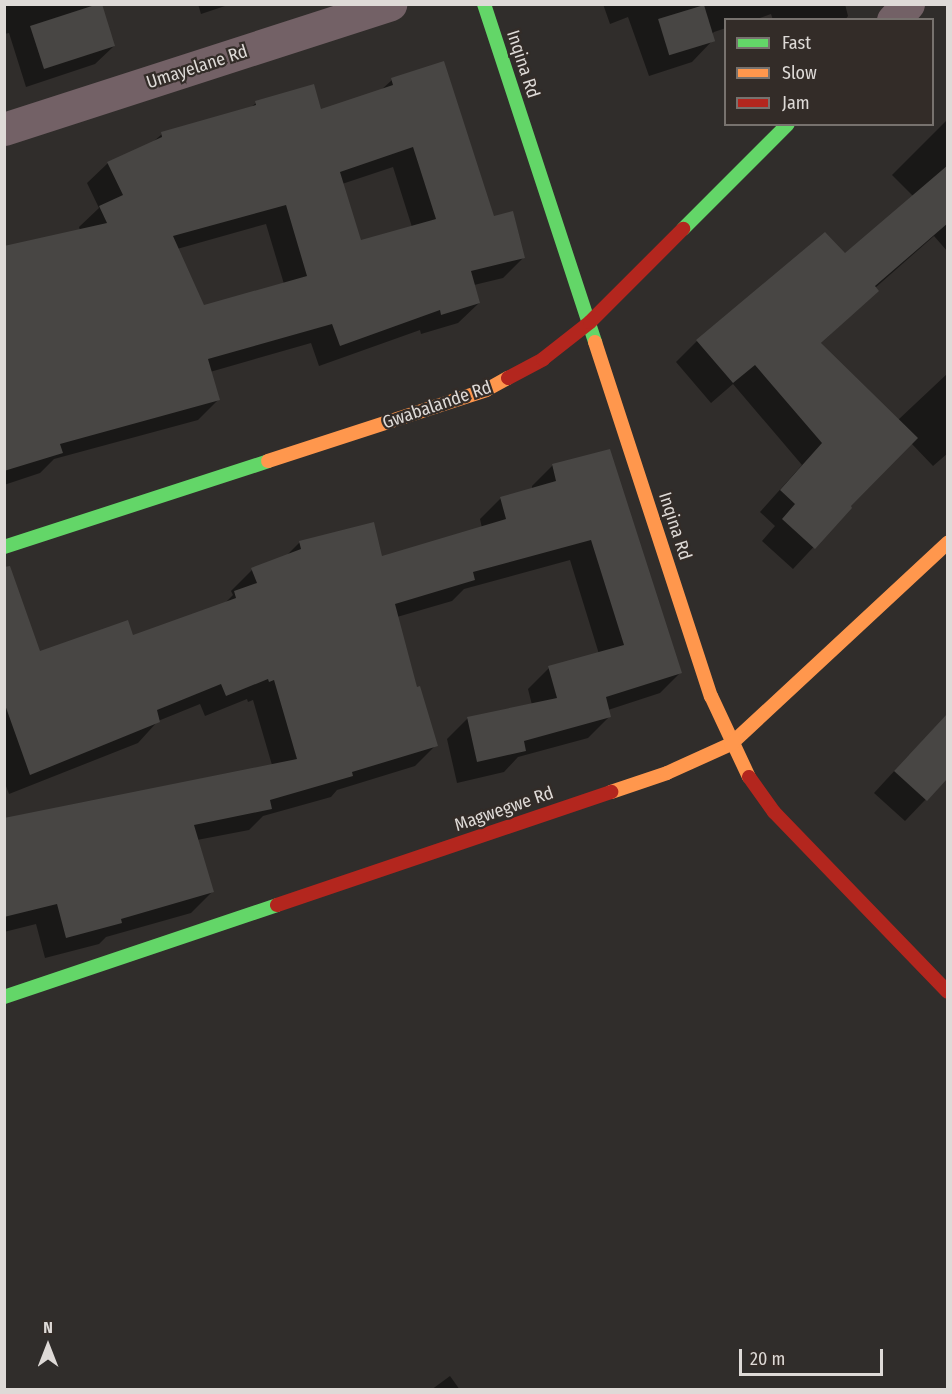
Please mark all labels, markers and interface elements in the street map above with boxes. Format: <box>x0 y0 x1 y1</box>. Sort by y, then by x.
legend <box>724 18 934 126</box>
street label: Inqina Rd <box>502 27 544 101</box>
text: Fast <box>782 32 811 54</box>
street label: Umayelane Rd <box>144 40 250 94</box>
text: Slow <box>782 62 817 84</box>
text: Jam <box>782 92 810 114</box>
street label: Gwabalande Rd <box>380 376 494 434</box>
street label: Inqina Rd <box>654 489 696 563</box>
street label: Magwegwe Rd <box>452 782 556 836</box>
north arrow <box>18 1316 78 1376</box>
text: N <box>43 1318 53 1337</box>
scale bar <box>742 1337 886 1375</box>
text: 20 m <box>750 1348 785 1370</box>

